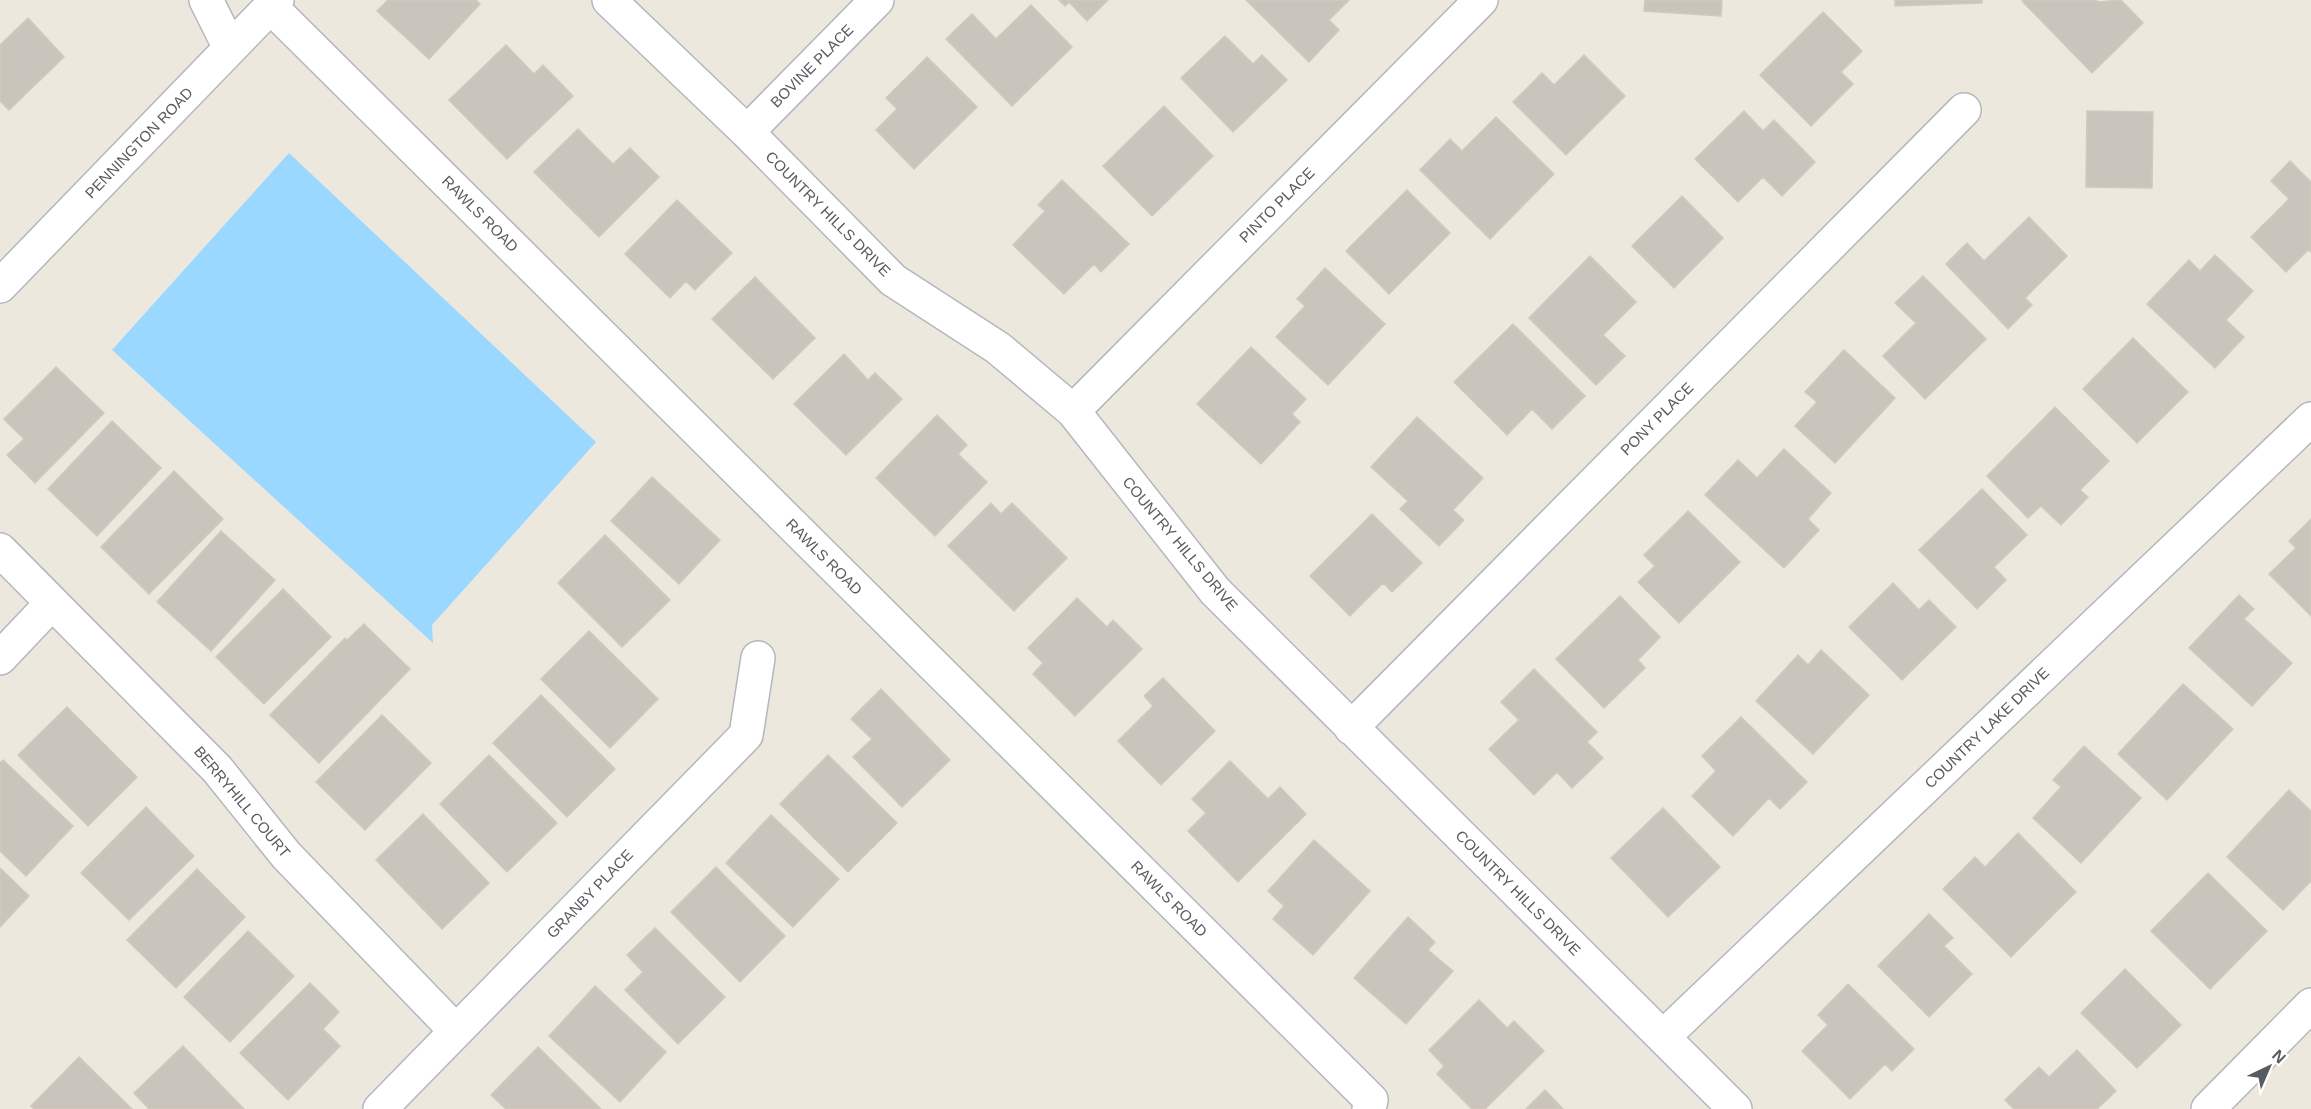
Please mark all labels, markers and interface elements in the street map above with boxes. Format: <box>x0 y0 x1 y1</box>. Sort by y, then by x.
street label: BOVINE PLACE <box>767 21 857 111</box>
street label: PENNINGTON ROAD <box>81 84 196 202</box>
street label: COUNTRY HILLS DRIVE <box>762 148 894 280</box>
street label: PINTO PLACE <box>1236 164 1318 246</box>
street label: RAWLS ROAD <box>439 172 522 255</box>
street label: PONY PLACE <box>1617 379 1696 458</box>
street label: COUNTRY HILLS DRIVE <box>1119 473 1241 614</box>
street label: RAWLS ROAD <box>783 515 866 598</box>
street label: COUNTRY LAKE DRIVE <box>1921 664 2052 791</box>
street label: BERRYHILL COURT <box>191 743 294 861</box>
street label: COUNTRY HILLS DRIVE <box>1452 827 1584 959</box>
street label: GRANBY PLACE <box>543 846 636 941</box>
street label: RAWLS ROAD <box>1128 857 1211 940</box>
north arrow <box>2239 1037 2299 1097</box>
text: N <box>2269 1046 2289 1067</box>

